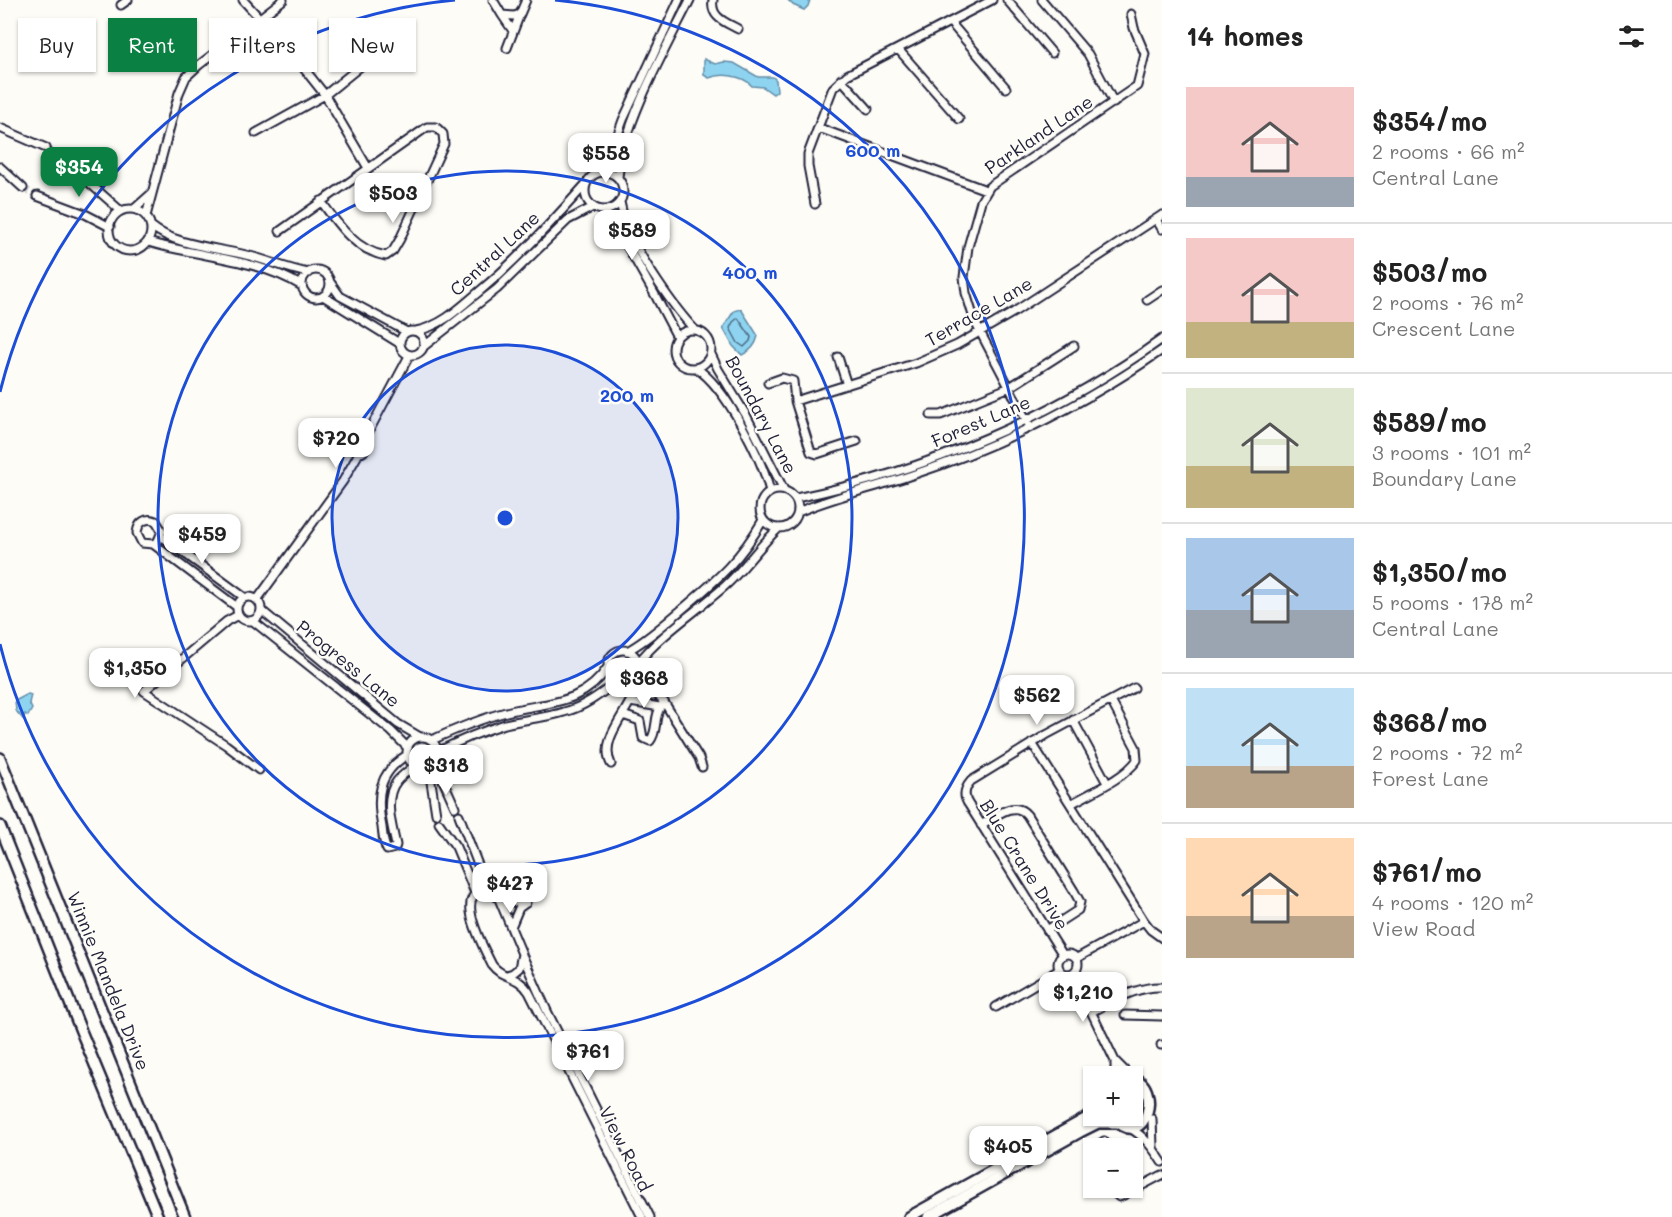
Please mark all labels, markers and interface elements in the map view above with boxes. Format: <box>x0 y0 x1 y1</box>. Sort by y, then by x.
chip: Buy <box>18 18 96 72</box>
chip: Rent <box>108 18 197 72</box>
chip: Filters <box>209 18 317 72</box>
chip: New <box>329 18 416 72</box>
text: 14 homes <box>1186 19 1304 53</box>
icon: filters <box>1615 20 1648 53</box>
street label: Parkland Lane <box>980 89 1097 179</box>
text: $354/mo <box>1372 104 1487 138</box>
icon: home <box>1234 111 1306 183</box>
pin: $558 <box>570 133 642 184</box>
text: 600 m <box>846 138 900 162</box>
text: 2 rooms · 66 m² <box>1372 138 1525 164</box>
text: $558 <box>582 139 630 165</box>
pin: $354 <box>43 147 115 198</box>
text: $354 <box>55 153 103 179</box>
text: Central Lane <box>1372 164 1499 190</box>
pin: $503 <box>357 173 429 224</box>
text: $503 <box>369 179 417 205</box>
street label: Central Lane <box>444 206 544 301</box>
pin: $589 <box>596 210 668 261</box>
text: $589 <box>608 216 656 242</box>
text: $503/mo <box>1372 255 1487 289</box>
text: 400 m <box>722 260 778 284</box>
icon: home <box>1234 262 1306 334</box>
street label: Terrace Lane <box>921 271 1036 351</box>
text: 2 rooms · 76 m² <box>1372 289 1524 315</box>
text: Crescent Lane <box>1372 315 1515 341</box>
street label: Boundary Lane <box>721 351 803 478</box>
text: 200 m <box>600 383 654 407</box>
street label: Forest Lane <box>928 389 1034 453</box>
text: $589/mo <box>1372 405 1487 439</box>
icon: home <box>1234 412 1306 484</box>
pin: $720 <box>300 418 372 469</box>
text: $720 <box>312 424 360 450</box>
text: 3 rooms · 101 m² <box>1372 439 1531 465</box>
text: Boundary Lane <box>1372 465 1517 491</box>
centre of rings <box>495 508 515 528</box>
pin: $459 <box>166 514 238 565</box>
text: $459 <box>178 520 226 546</box>
text: $1,350/mo <box>1372 555 1507 589</box>
icon: home <box>1234 562 1306 634</box>
text: 5 rooms · 178 m² <box>1372 589 1533 615</box>
street label: Progress Lane <box>292 614 405 712</box>
text: Central Lane <box>1372 615 1499 641</box>
pin: $1,350 <box>86 648 184 699</box>
text: $1,350 <box>103 654 167 680</box>
pin: $368 <box>608 658 680 709</box>
text: $368 <box>620 664 668 690</box>
pin: $562 <box>1001 675 1073 726</box>
text: $562 <box>1013 681 1061 707</box>
text: $368/mo <box>1372 705 1487 739</box>
icon: home <box>1234 712 1306 784</box>
text: 2 rooms · 72 m² <box>1372 739 1523 765</box>
pin: $318 <box>410 745 482 796</box>
text: $318 <box>423 751 469 777</box>
text: Forest Lane <box>1372 765 1489 791</box>
street label: Blue Crane Drive <box>975 795 1075 934</box>
text: $761/mo <box>1372 855 1481 889</box>
icon: home <box>1234 862 1306 934</box>
pin: $427 <box>474 863 546 914</box>
text: $427 <box>486 869 534 895</box>
street label: Winnie Mandela Drive <box>62 888 156 1074</box>
text: 4 rooms · 120 m² <box>1372 889 1533 915</box>
text: View Road <box>1372 915 1475 941</box>
pin: $1,210 <box>1034 972 1132 1023</box>
text: $1,210 <box>1053 978 1113 1004</box>
pin: $761 <box>552 1031 624 1082</box>
text: $761 <box>566 1037 610 1063</box>
map controls <box>1083 1066 1143 1198</box>
button: + <box>1083 1066 1143 1126</box>
street label: View Road <box>594 1102 658 1195</box>
pin: $405 <box>972 1126 1044 1177</box>
text: $405 <box>983 1132 1033 1158</box>
button: − <box>1083 1138 1143 1198</box>

